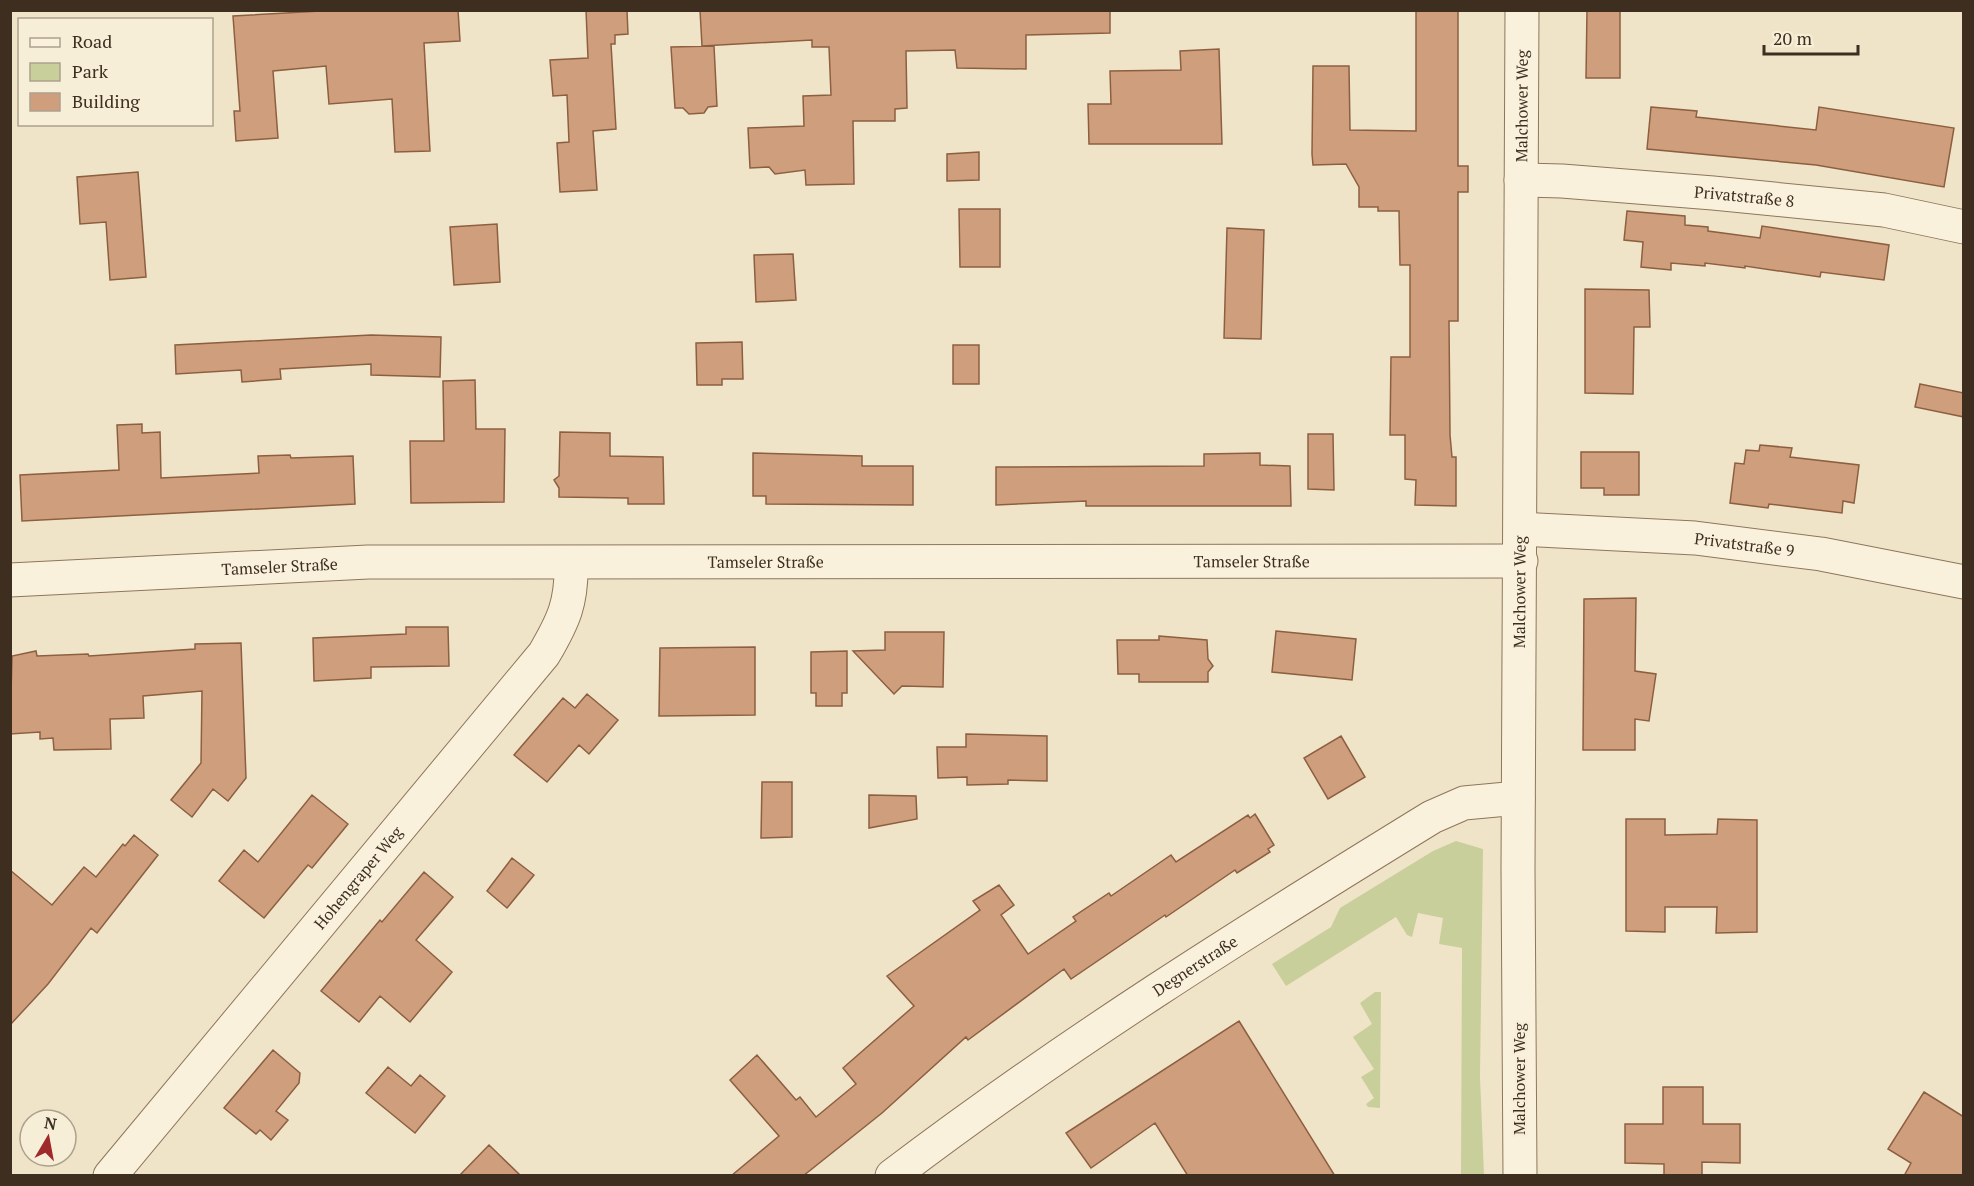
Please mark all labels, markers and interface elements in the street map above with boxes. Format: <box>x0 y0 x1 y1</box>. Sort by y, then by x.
legend <box>18 18 213 126</box>
scale bar <box>1764 18 1858 56</box>
text: 20 m <box>1773 26 1813 50</box>
text: Road <box>72 29 112 53</box>
street label: Malchower Weg <box>1510 49 1533 162</box>
text: Park <box>72 59 109 83</box>
text: Building <box>72 89 140 113</box>
street label: Privatstraße 8 <box>1693 181 1795 212</box>
street label: Privatstraße 9 <box>1693 527 1796 562</box>
street label: Malchower Weg <box>1508 535 1531 648</box>
street label: Tamseler Straße <box>1193 550 1310 572</box>
street label: Tamseler Straße <box>707 551 824 573</box>
street label: Tamseler Straße <box>221 553 338 580</box>
street label: Hohengraper Weg <box>309 821 408 934</box>
street label: Degnerstraße <box>1148 930 1242 1001</box>
street label: Malchower Weg <box>1508 1022 1530 1135</box>
north arrow <box>18 1108 78 1168</box>
text: N <box>43 1111 58 1135</box>

